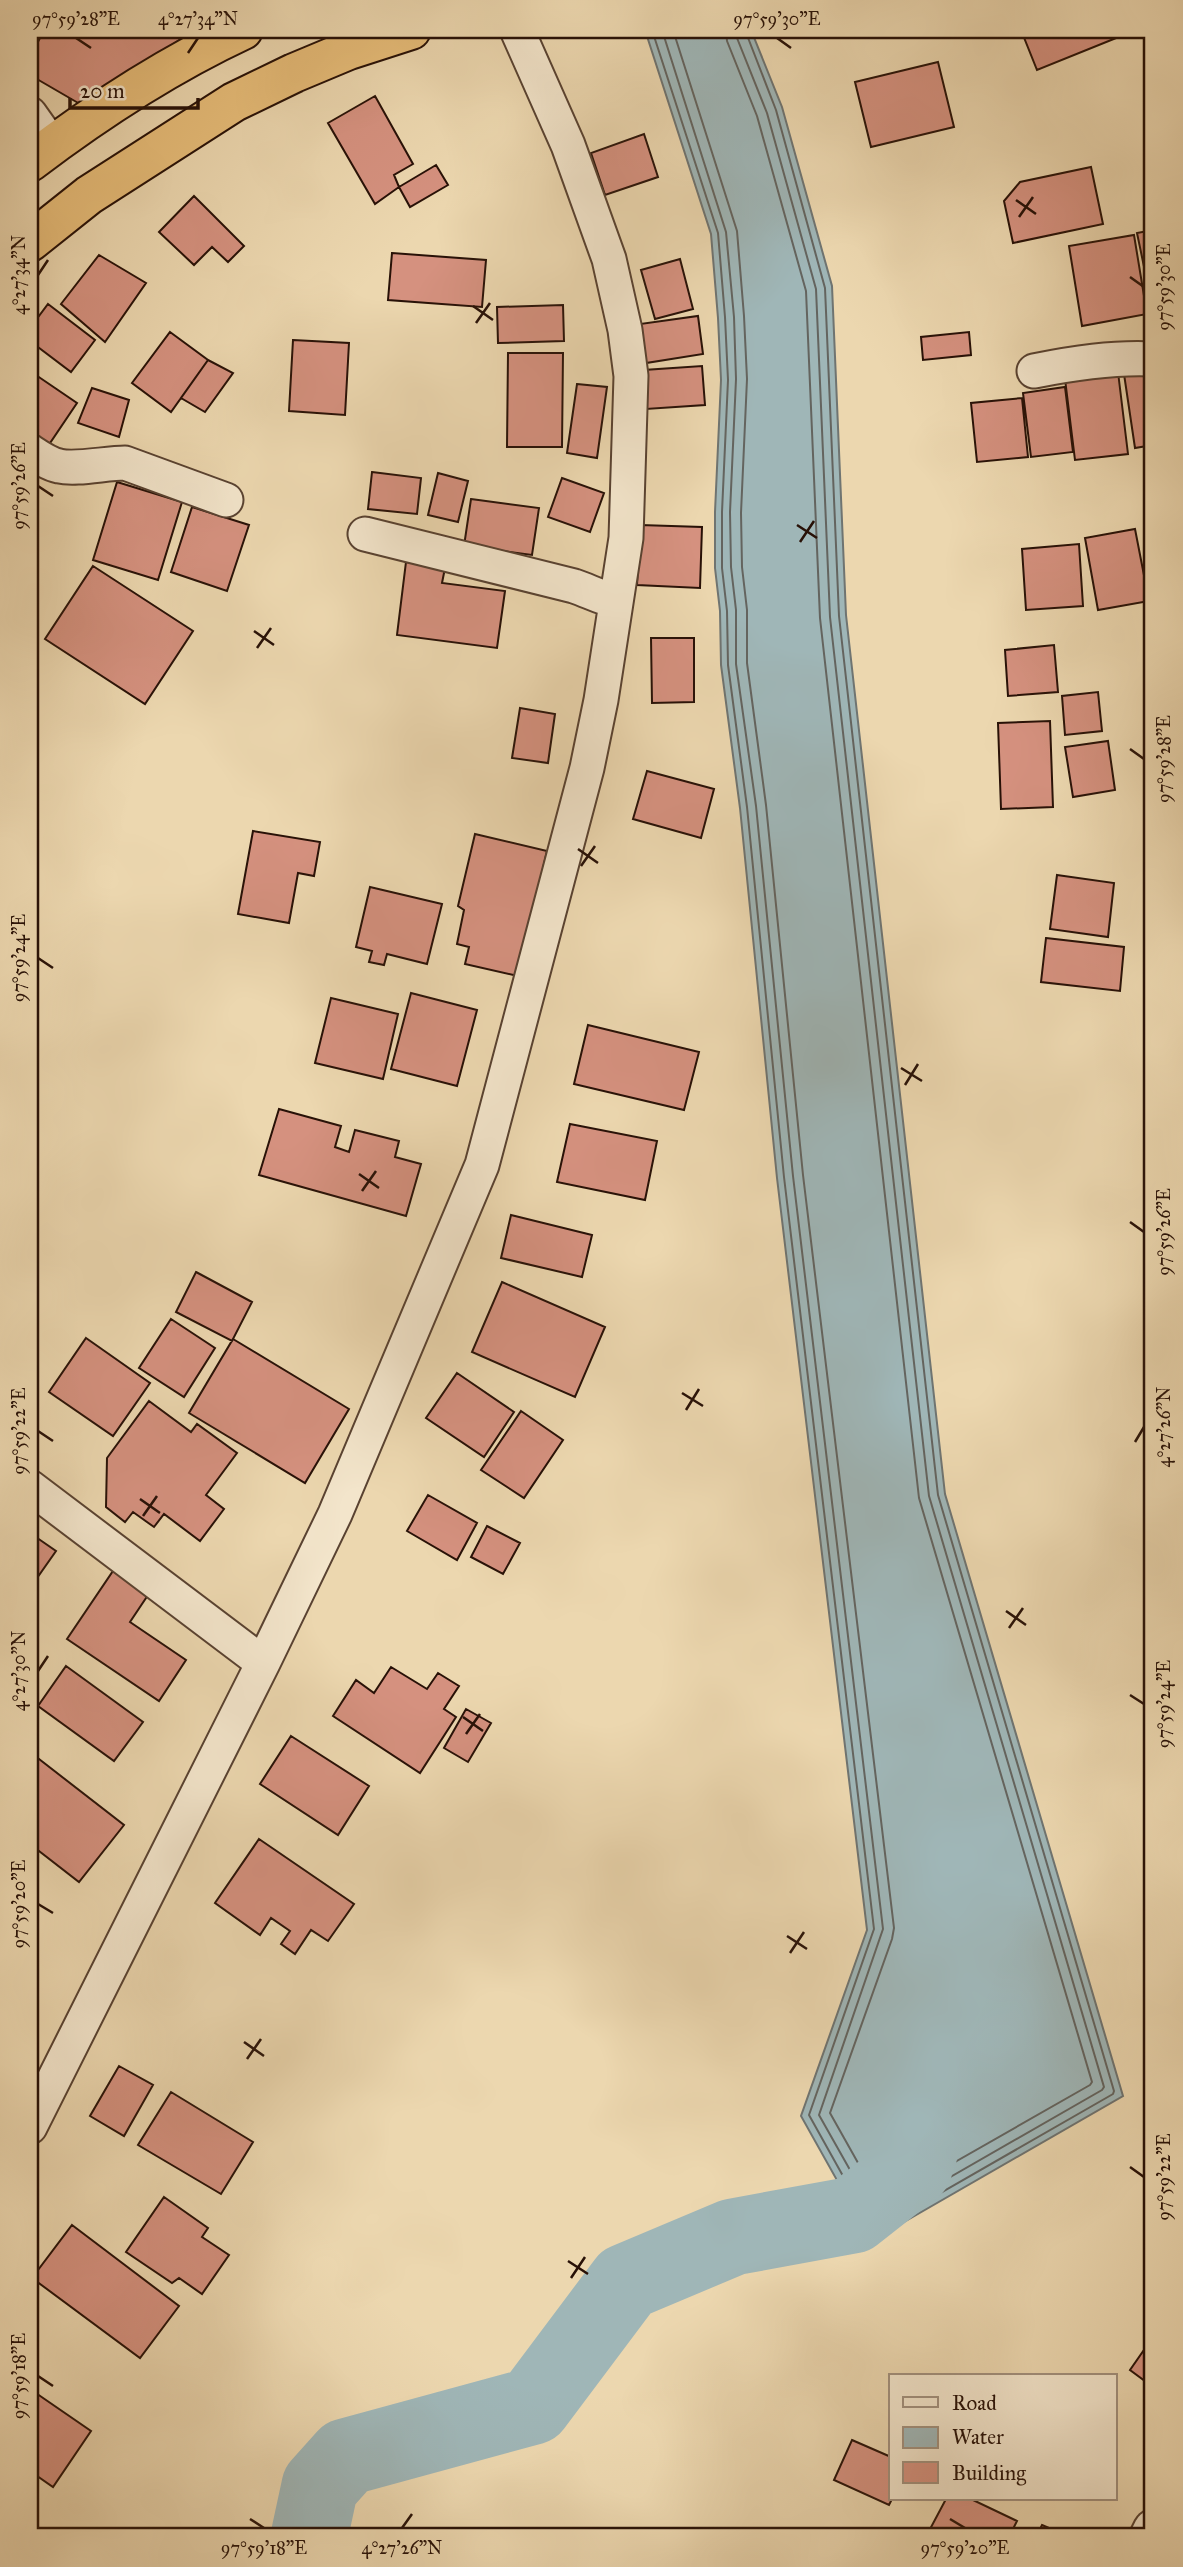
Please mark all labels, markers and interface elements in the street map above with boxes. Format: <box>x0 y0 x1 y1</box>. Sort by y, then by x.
text: 97°59'28"E <box>32 8 120 30</box>
text: 4°27'34"N <box>158 8 238 30</box>
text: 97°59'30"E <box>733 8 821 30</box>
scale bar <box>70 66 198 110</box>
text: 20 m <box>80 78 125 104</box>
text: 4°27'34"N <box>8 235 30 315</box>
text: 97°59'30"E <box>1153 243 1175 331</box>
text: 97°59'26"E <box>8 442 30 530</box>
text: 97°59'28"E <box>1153 715 1175 803</box>
text: 97°59'24"E <box>8 914 30 1002</box>
text: 97°59'26"E <box>1153 1188 1175 1276</box>
text: 97°59'22"E <box>8 1387 30 1475</box>
text: 4°27'26"N <box>1153 1387 1175 1467</box>
text: 4°27'30"N <box>8 1631 30 1711</box>
text: 97°59'24"E <box>1153 1660 1175 1748</box>
text: 97°59'20"E <box>8 1859 30 1948</box>
text: 97°59'22"E <box>1153 2133 1175 2221</box>
text: 97°59'18"E <box>8 2333 30 2419</box>
legend <box>889 2374 1116 2500</box>
text: Road <box>952 2390 997 2416</box>
text: Water <box>952 2424 1004 2450</box>
text: Building <box>952 2460 1026 2486</box>
text: 97°59'18"E <box>221 2537 307 2559</box>
text: 4°27'26"N <box>362 2537 442 2559</box>
text: 97°59'20"E <box>921 2537 1010 2559</box>

